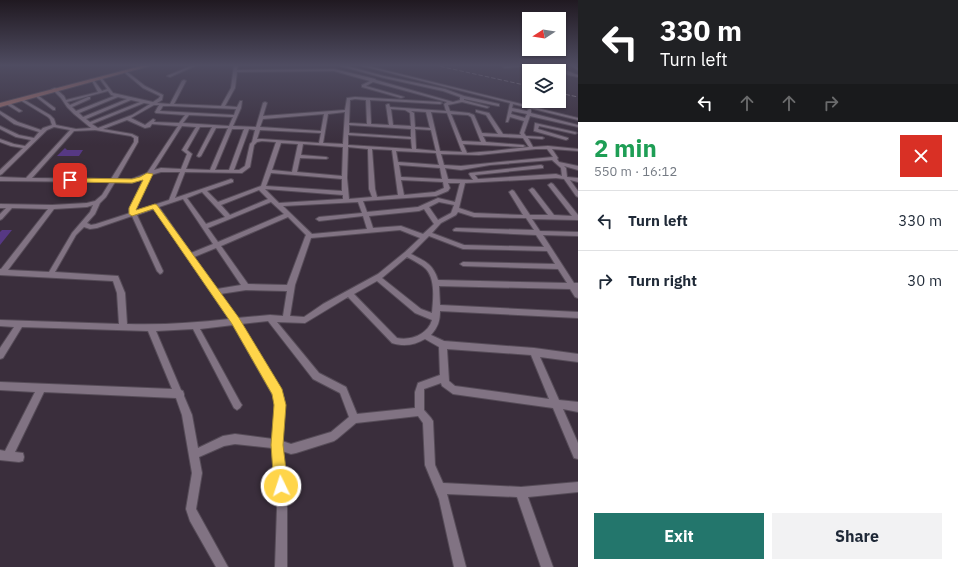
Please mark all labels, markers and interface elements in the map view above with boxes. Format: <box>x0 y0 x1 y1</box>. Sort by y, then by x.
north arrow <box>522 12 566 56</box>
map controls <box>522 12 566 108</box>
text: 330 m <box>660 12 742 49</box>
icon: left <box>594 16 646 68</box>
text: Turn left <box>660 48 728 71</box>
button: layers <box>522 64 566 108</box>
icon: left <box>694 92 716 114</box>
icon: ahead <box>736 92 758 114</box>
icon: ahead <box>778 92 800 114</box>
icon: right <box>820 92 842 114</box>
text: 2 min <box>594 132 657 164</box>
button: close <box>900 135 942 177</box>
pin <box>53 163 87 197</box>
text: 550 m · 16:12 <box>594 163 677 180</box>
icon: arrive <box>59 169 81 191</box>
icon: left <box>594 210 616 232</box>
text: Turn left <box>628 211 688 230</box>
text: 330 m <box>898 211 942 230</box>
icon: right <box>594 270 616 292</box>
text: Turn right <box>628 271 697 290</box>
text: 30 m <box>907 271 942 290</box>
position arrow <box>260 465 302 507</box>
button: Exit <box>594 513 764 559</box>
button: Share <box>772 513 942 559</box>

